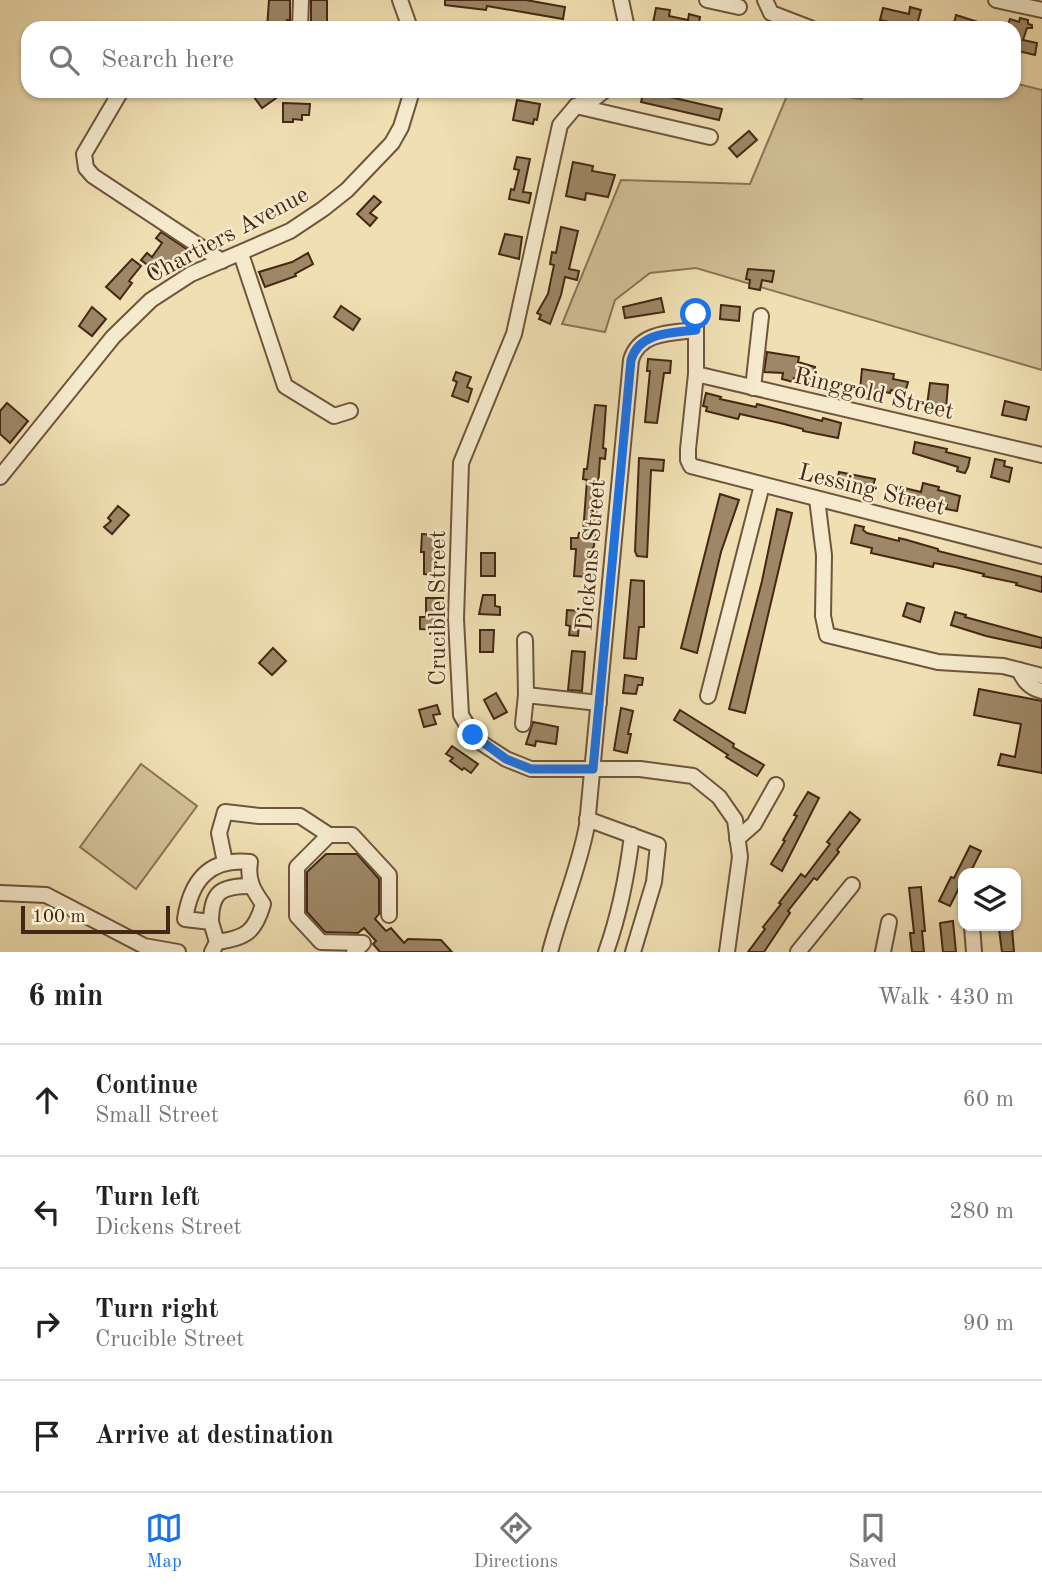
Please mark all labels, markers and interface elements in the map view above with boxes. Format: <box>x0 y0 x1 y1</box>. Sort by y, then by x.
search box <box>21 21 1021 98</box>
icon: search <box>45 41 83 79</box>
text: Search here <box>101 47 234 73</box>
street label: Chartiers Avenue <box>143 183 313 289</box>
route start <box>680 298 711 329</box>
street label: Ringgold Street <box>791 365 956 425</box>
street label: Lessing Street <box>796 461 948 521</box>
street label: Dickens Street <box>573 478 611 632</box>
street label: Crucible Street <box>427 530 451 686</box>
route end <box>457 719 488 750</box>
map controls <box>958 868 1021 931</box>
button: layers <box>958 868 1021 931</box>
scale bar <box>21 903 170 935</box>
text: 100 m <box>32 908 85 927</box>
text: 6 min <box>28 982 103 1012</box>
text: Walk · 430 m <box>878 986 1014 1009</box>
text: Continue <box>95 1073 198 1099</box>
icon: ahead <box>28 1081 66 1119</box>
text: 60 m <box>963 1088 1014 1111</box>
text: Small Street <box>95 1104 219 1127</box>
text: Turn left <box>95 1185 200 1211</box>
icon: left <box>28 1193 66 1231</box>
text: 280 m <box>949 1200 1014 1223</box>
text: Dickens Street <box>95 1216 242 1239</box>
text: Turn right <box>95 1297 218 1323</box>
icon: right <box>28 1305 66 1343</box>
text: 90 m <box>963 1312 1014 1335</box>
text: Crucible Street <box>95 1328 244 1351</box>
icon: arrive <box>28 1417 66 1455</box>
text: Arrive at destination <box>95 1423 334 1449</box>
tab: Map <box>145 1509 183 1574</box>
tab: Directions <box>474 1509 558 1574</box>
tab: Saved <box>848 1509 897 1574</box>

